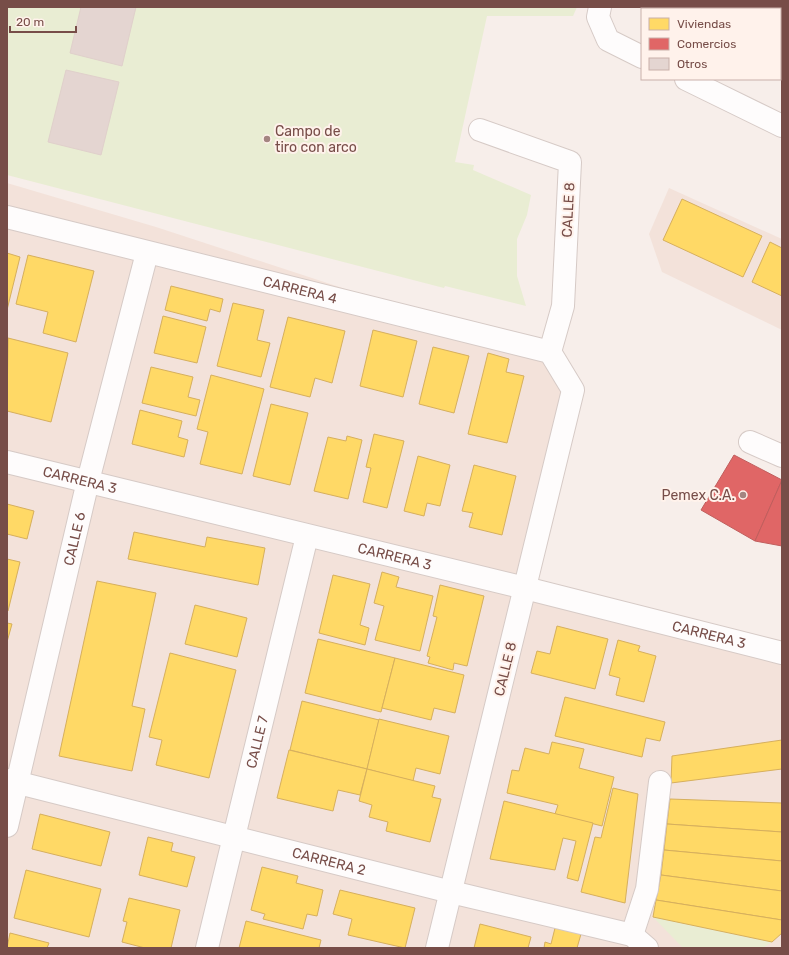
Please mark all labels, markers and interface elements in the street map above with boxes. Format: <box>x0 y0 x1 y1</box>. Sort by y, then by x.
scale bar <box>10 8 76 34</box>
legend <box>641 8 781 80</box>
text: 20 m <box>16 15 44 29</box>
text: Viviendas <box>677 17 731 31</box>
text: Comercios <box>677 37 736 51</box>
text: Otros <box>677 57 707 71</box>
place label: Campo de tiro con arco <box>275 123 357 156</box>
marker: Campo de tiro con arco <box>262 134 272 144</box>
street label: CALLE 8 <box>559 182 578 238</box>
street label: CARRERA 4 <box>261 273 339 308</box>
street label: CARRERA 3 <box>41 463 118 497</box>
place label: Pemex C.A. <box>662 487 735 504</box>
marker: Pemex C.A. <box>738 490 748 500</box>
street label: CALLE 6 <box>60 510 89 568</box>
street label: CARRERA 3 <box>356 540 433 574</box>
street label: CARRERA 3 <box>670 618 748 653</box>
street label: CALLE 8 <box>491 640 520 698</box>
street label: CALLE 7 <box>243 714 272 770</box>
street label: CARRERA 2 <box>290 844 367 879</box>

